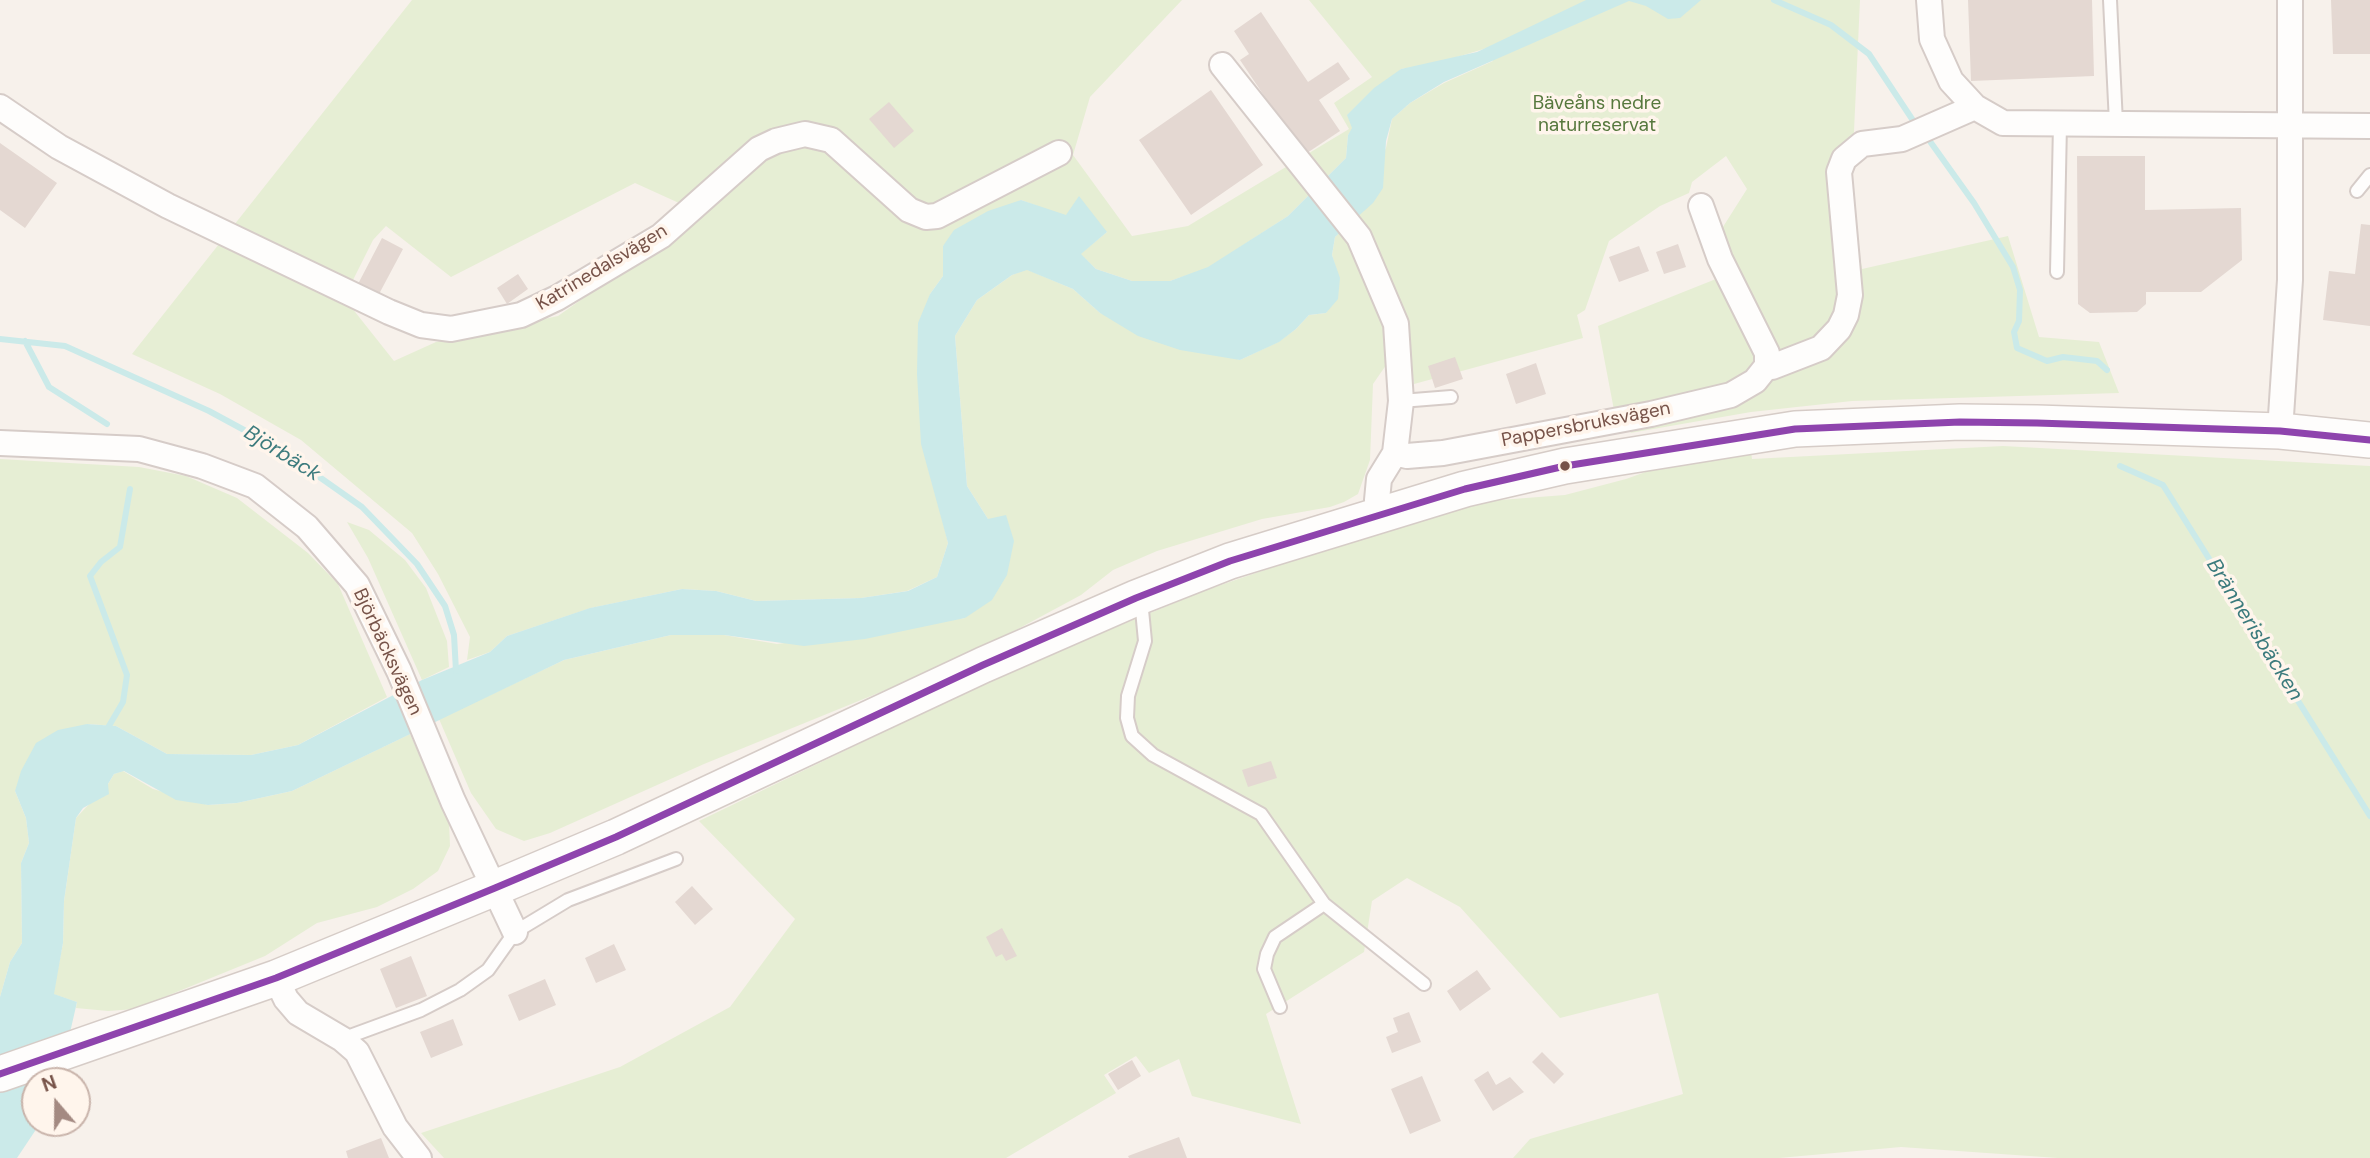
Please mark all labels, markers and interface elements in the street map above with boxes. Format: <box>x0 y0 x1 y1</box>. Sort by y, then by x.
park label: Bäveåns nedre naturreservat <box>1533 93 1661 137</box>
street label: Katrinedalsvägen <box>532 220 672 316</box>
street label: Pappersbruksvägen <box>1500 397 1672 453</box>
water label: Björbäck <box>239 421 325 487</box>
unlabelled marker <box>1558 459 1572 473</box>
water label: Brännerisbäcken <box>2200 554 2308 706</box>
street label: Björbäcksvägen <box>348 585 426 719</box>
north arrow <box>21 1067 91 1137</box>
text: N <box>39 1070 60 1098</box>

